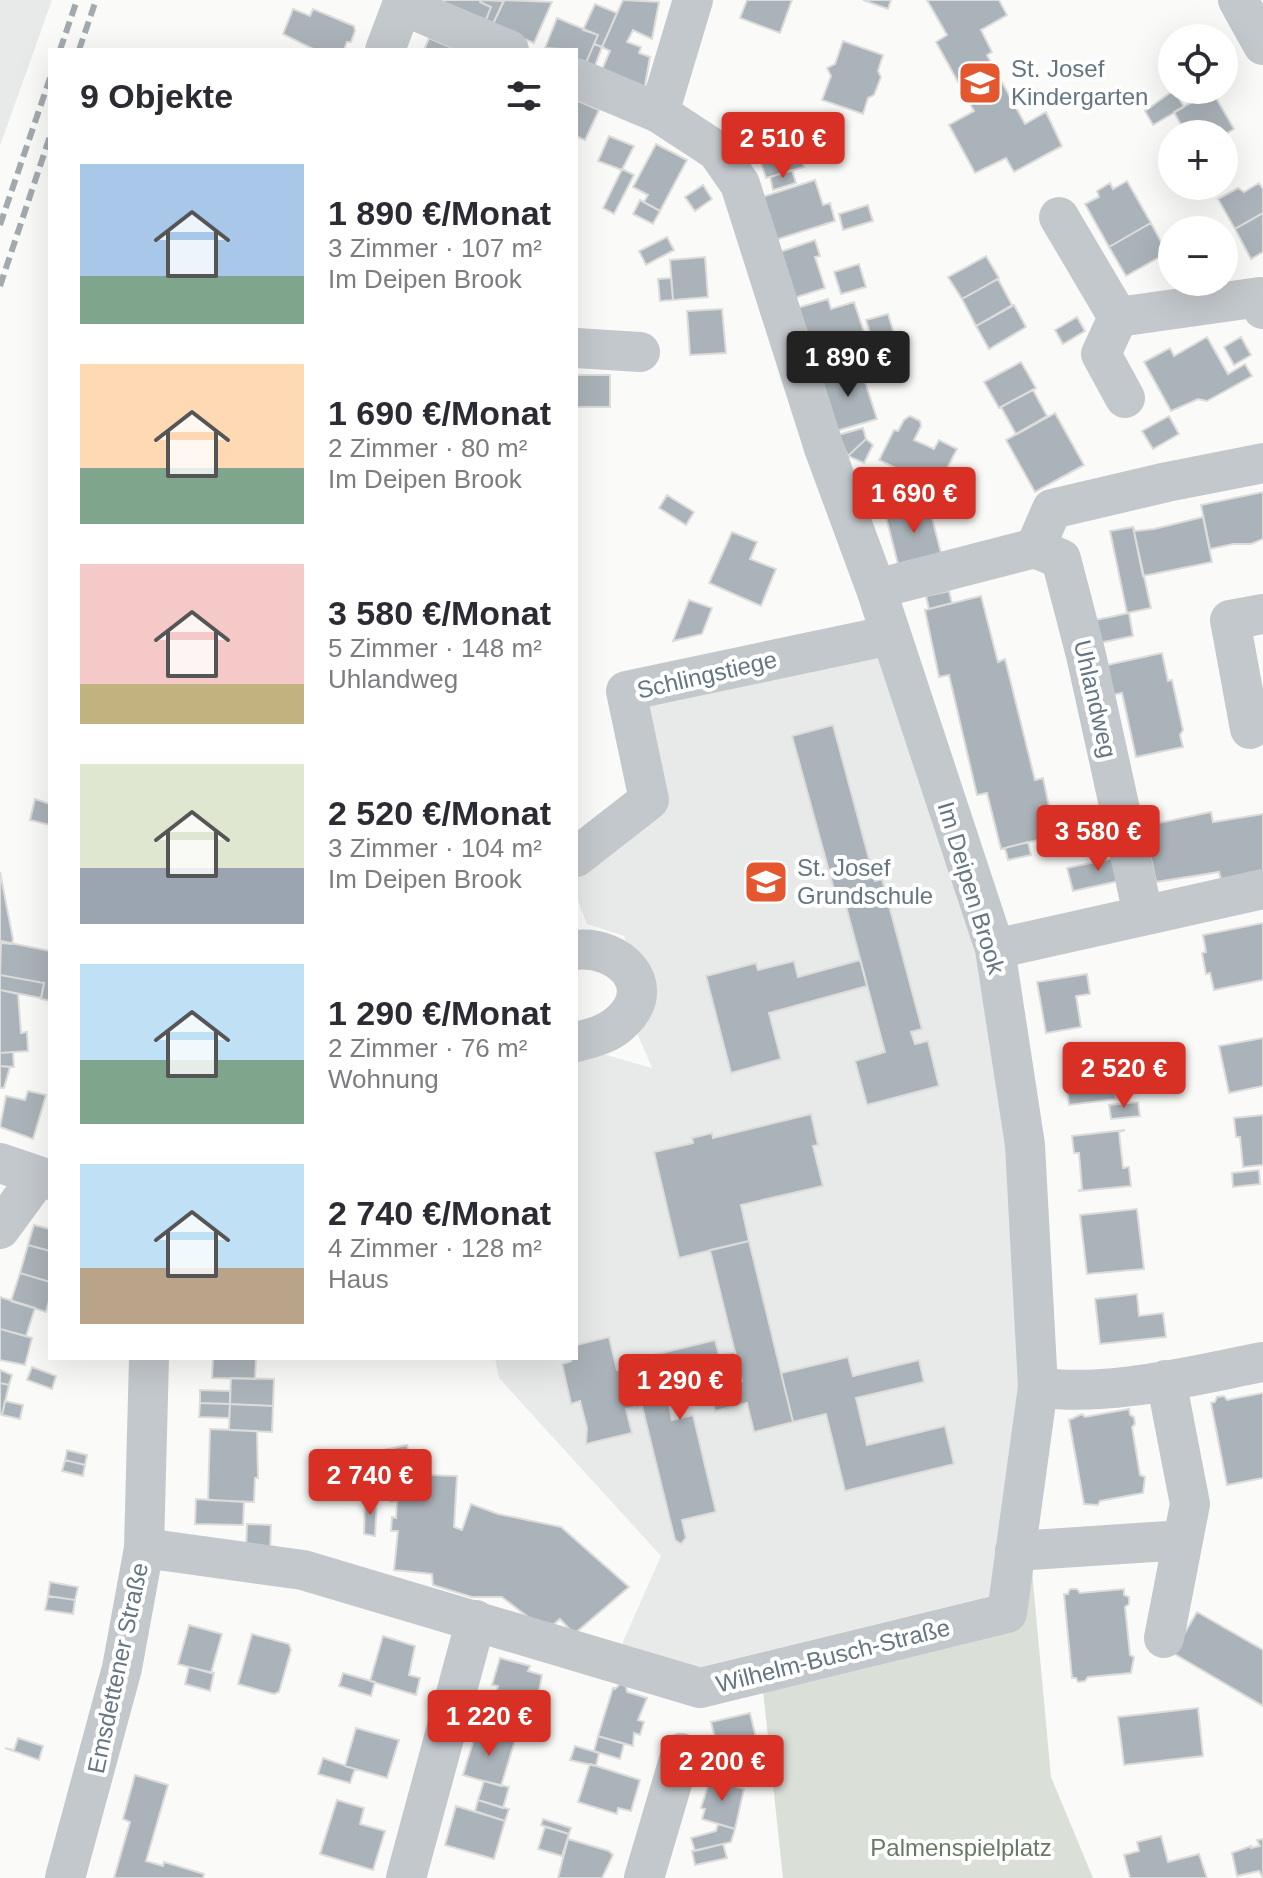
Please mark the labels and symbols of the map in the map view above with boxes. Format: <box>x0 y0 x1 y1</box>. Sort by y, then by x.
place label: St. Josef Kindergarten <box>1011 55 1148 110</box>
school or university icon: St. Josef Kindergarten <box>956 59 1004 107</box>
pin: 2 510 € <box>709 112 857 180</box>
pin: 1 890 € <box>774 331 922 399</box>
pin: 1 690 € <box>840 467 988 535</box>
street label: Uhlandweg <box>1069 637 1122 760</box>
street label: Schlingstiege <box>634 645 779 704</box>
street label: Im Deipen Brook <box>932 798 1011 978</box>
pin: 3 580 € <box>1024 805 1172 873</box>
place label: St. Josef Grundschule <box>797 854 933 909</box>
school or university icon: St. Josef Grundschule <box>742 858 790 906</box>
pin: 2 520 € <box>1050 1042 1198 1110</box>
pin: 1 290 € <box>606 1354 754 1422</box>
pin: 2 740 € <box>296 1449 444 1517</box>
street label: Emsdettener Straße <box>82 1560 153 1776</box>
street label: Wilhelm-Busch-Straße <box>713 1613 953 1698</box>
pin: 1 220 € <box>415 1690 563 1758</box>
pin: 2 200 € <box>648 1735 796 1803</box>
park label: Palmenspielplatz <box>870 1834 1052 1861</box>

